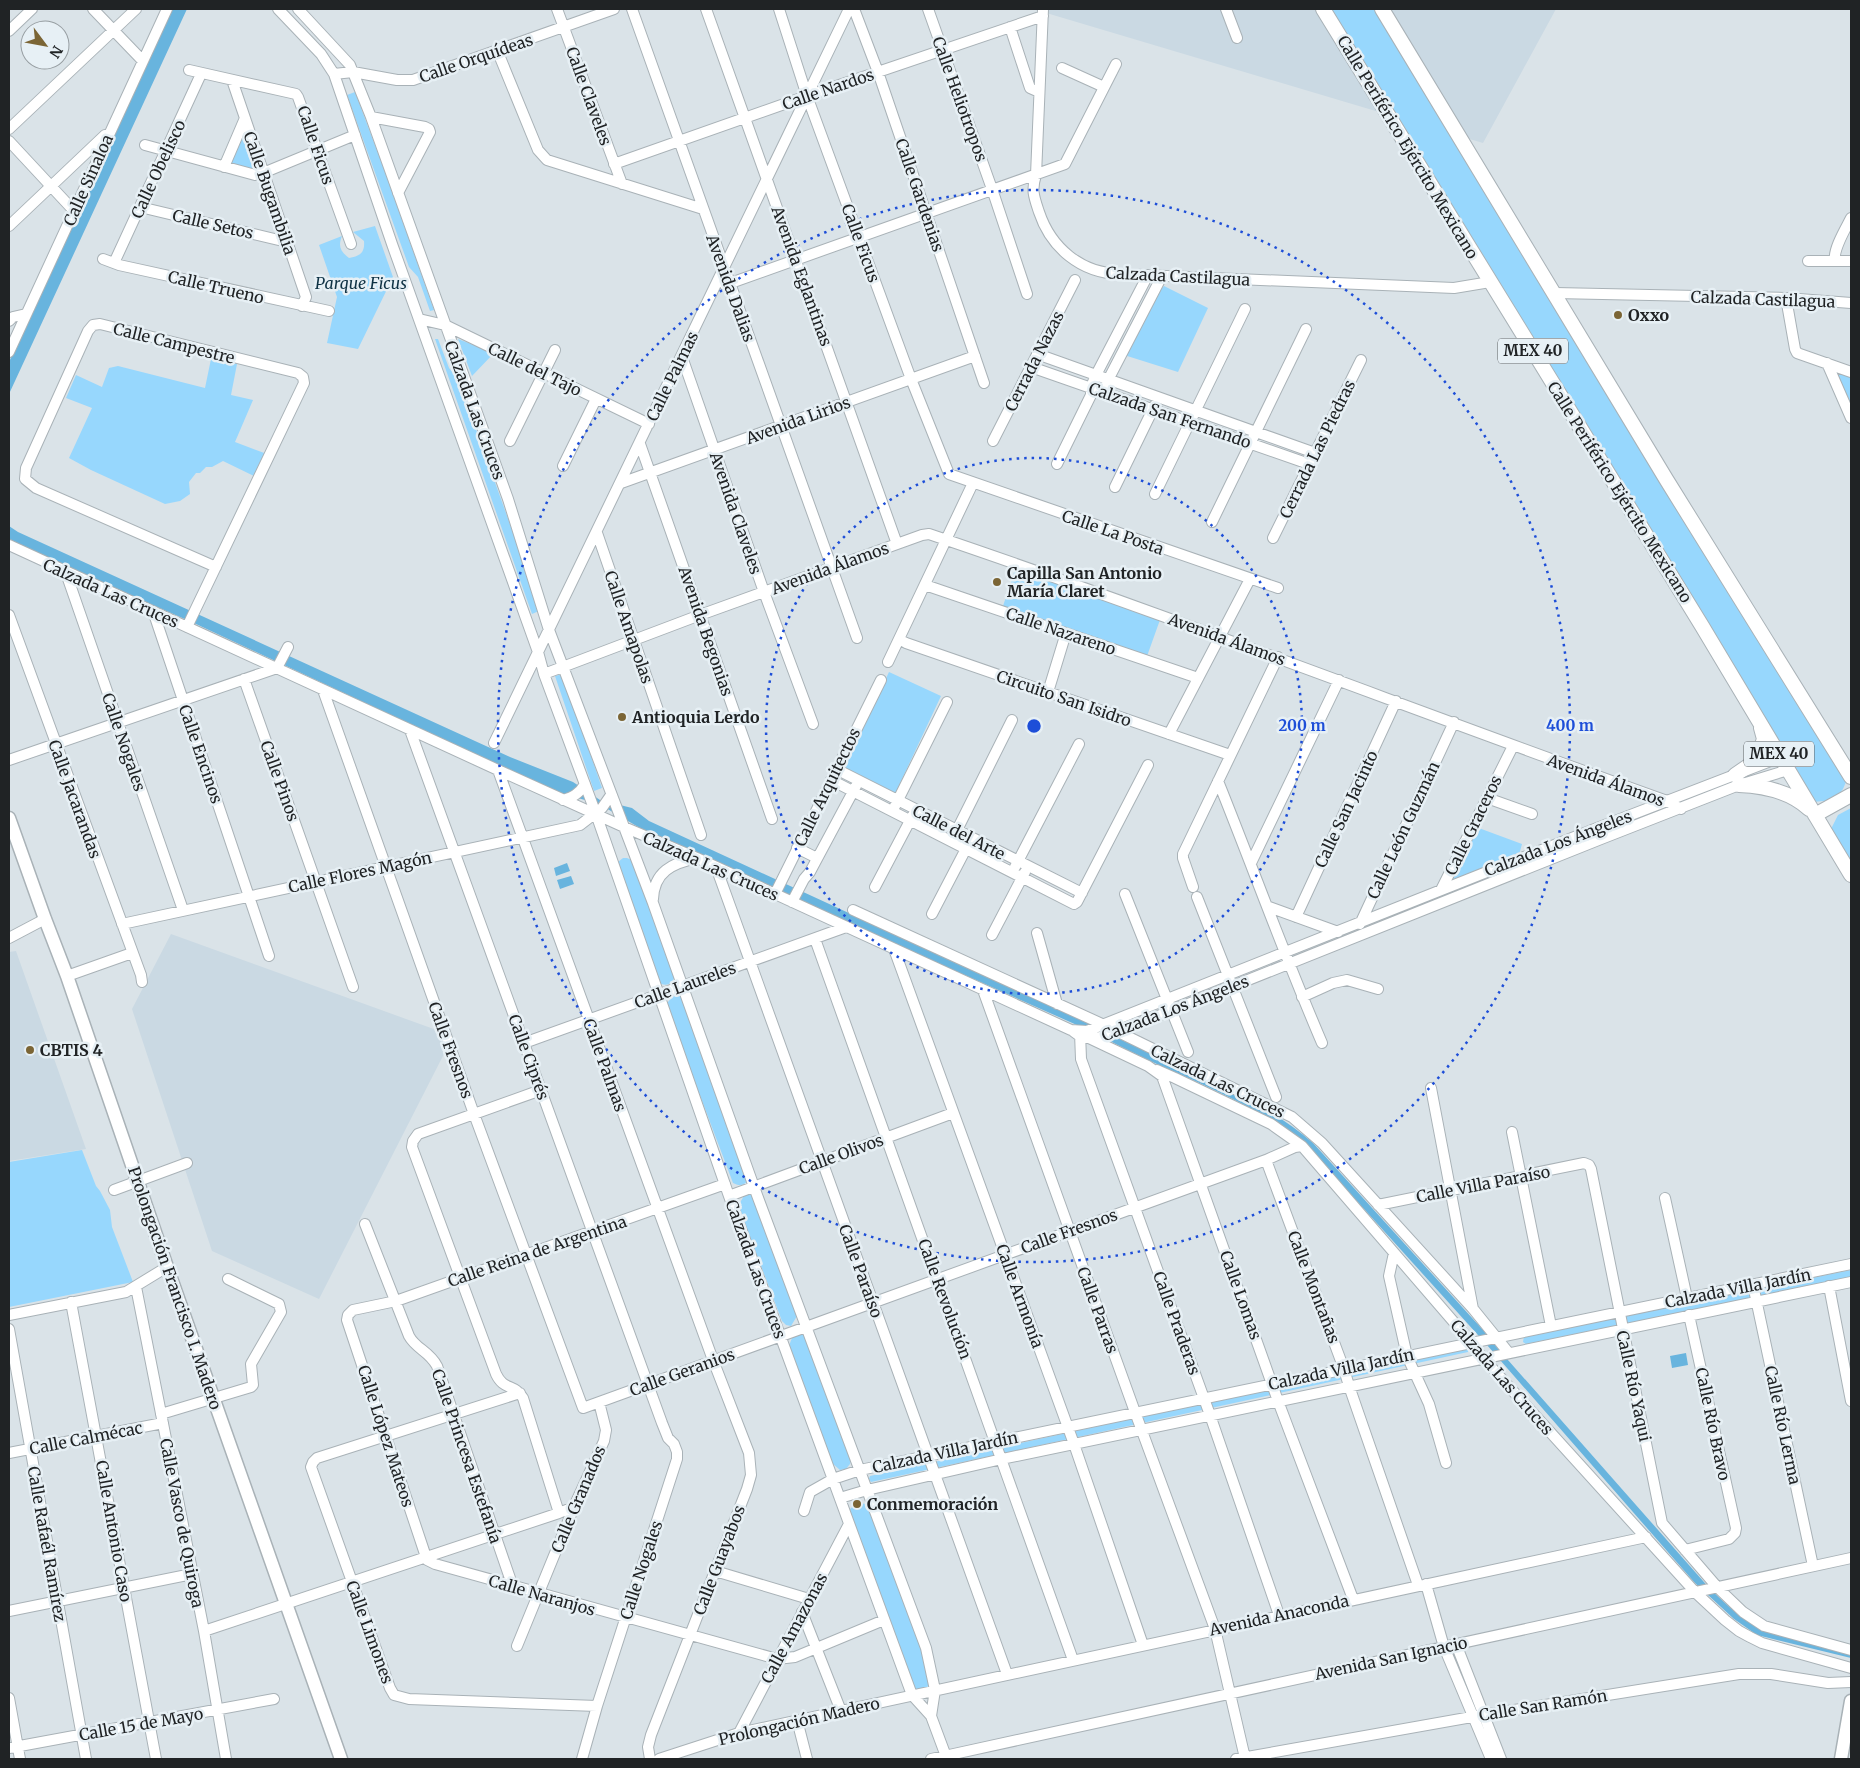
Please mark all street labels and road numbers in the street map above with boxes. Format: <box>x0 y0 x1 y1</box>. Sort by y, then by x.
street label: Calle Orquídeas <box>417 29 536 87</box>
street label: Calle Periférico Ejército Mexicano <box>1333 32 1483 262</box>
street label: Calle Heliotropos <box>928 34 992 164</box>
street label: Calle Claveles <box>562 44 616 148</box>
street label: Calle Nardos <box>780 64 877 114</box>
street label: Calle Ficus <box>293 103 339 187</box>
street label: Calle Obelisco <box>126 117 190 221</box>
street label: Calle Bugambilia <box>240 129 301 258</box>
street label: Calle Sinaloa <box>59 131 117 229</box>
street label: Calle Gardenias <box>891 136 949 254</box>
street label: Calle Ficus <box>838 201 884 285</box>
street label: Avenida Eglantinas <box>767 202 837 349</box>
street label: Calle Setos <box>171 205 256 243</box>
street label: Avenida Dalias <box>702 231 760 345</box>
street label: Calzada Castilagua <box>1105 262 1251 290</box>
street label: Calle Trueno <box>166 266 266 308</box>
street label: Calzada Castilagua <box>1690 286 1836 312</box>
street label: Cerrada Nazas <box>1000 307 1068 415</box>
street label: Calle Campestre <box>111 318 237 368</box>
street label: Calle Palmas <box>642 328 702 424</box>
street label: Calzada Las Cruces <box>441 338 510 482</box>
street label: Calle del Tajo <box>485 338 585 400</box>
road number: MEX 40 <box>1498 338 1568 364</box>
street label: Cerrada Las Piedras <box>1275 376 1359 521</box>
street label: Calzada San Fernando <box>1086 378 1254 452</box>
street label: Calle Periférico Ejército Mexicano <box>1543 378 1697 606</box>
street label: Avenida Lirios <box>742 392 853 449</box>
street label: Avenida Claveles <box>705 448 766 577</box>
street label: Calle La Posta <box>1060 505 1167 559</box>
street label: Avenida Álamos <box>768 537 892 599</box>
street label: Calzada Las Cruces <box>40 554 182 632</box>
street label: Avenida Begonias <box>674 562 738 699</box>
street label: Calle Amapolas <box>600 568 658 686</box>
street label: Calle Nazareno <box>1003 603 1119 659</box>
street label: Avenida Álamos <box>1165 608 1289 670</box>
street label: Circuito San Isidro <box>994 666 1134 730</box>
street label: Calle Nogales <box>98 690 150 794</box>
street label: Calle Encinos <box>175 702 227 806</box>
street label: Calle Arquitectos <box>790 724 864 850</box>
street label: Calle Jacarandas <box>44 737 106 861</box>
street label: Calle Pinos <box>256 738 304 824</box>
road number: MEX 40 <box>1744 742 1814 766</box>
street label: Calle San Jacinto <box>1310 747 1382 871</box>
street label: Avenida Álamos <box>1544 749 1668 811</box>
street label: Calle León Guzmán <box>1362 758 1444 902</box>
street label: Calle Graceros <box>1440 772 1506 878</box>
street label: Calle del Arte <box>909 800 1009 864</box>
street label: Calzada Los Ángeles <box>1482 806 1635 880</box>
street label: Calzada Las Cruces <box>640 827 782 905</box>
street label: Calle Flores Magón <box>286 847 434 897</box>
street label: Calle Laureles <box>632 957 739 1013</box>
street label: Calzada Los Ángeles <box>1099 971 1252 1045</box>
street label: Calle Fresnos <box>424 999 478 1101</box>
street label: Calle Ciprés <box>504 1012 554 1103</box>
street label: Calle Palmas <box>579 1016 631 1114</box>
street label: Calzada Las Cruces <box>1148 1040 1288 1122</box>
street label: Calle Olivos <box>796 1129 886 1179</box>
street label: Calle Villa Paraíso <box>1414 1161 1552 1207</box>
street label: Prolongación Francisco I. Madero <box>124 1164 226 1412</box>
street label: Calzada Las Cruces <box>722 1197 791 1341</box>
street label: Calle Fresnos <box>1018 1204 1120 1258</box>
street label: Calle Reina de Argentina <box>445 1211 629 1291</box>
street label: Calle Paraíso <box>835 1222 887 1320</box>
street label: Calle Montañas <box>1283 1228 1345 1346</box>
street label: Calle Revolución <box>914 1236 976 1362</box>
street label: Calle Armonía <box>992 1241 1048 1351</box>
street label: Calle Lomas <box>1216 1248 1266 1342</box>
street label: Calle Parras <box>1073 1264 1123 1356</box>
street label: Calzada Villa Jardín <box>1663 1264 1813 1312</box>
street label: Calle Praderas <box>1149 1268 1205 1378</box>
street label: Calzada Las Cruces <box>1446 1315 1558 1439</box>
street label: Calle Río Yaqui <box>1612 1329 1656 1443</box>
street label: Calle Geranios <box>627 1344 737 1400</box>
street label: Calzada Villa Jardín <box>1266 1344 1416 1394</box>
street label: Calle López Mateos <box>354 1363 418 1510</box>
street label: Calle Río Lerma <box>1761 1364 1805 1487</box>
street label: Calle Princesa Estefanía <box>428 1366 506 1546</box>
street label: Calle Río Bravo <box>1691 1366 1735 1482</box>
street label: Calle Calmécac <box>28 1417 144 1459</box>
street label: Calzada Villa Jardín <box>870 1427 1020 1477</box>
street label: Calle Vasco de Quiroga <box>156 1437 208 1610</box>
street label: Calle Granados <box>546 1442 610 1556</box>
street label: Calle Antonio Caso <box>92 1459 136 1603</box>
street label: Calle Rafaél Ramírez <box>23 1465 71 1624</box>
street label: Calle Guayabos <box>689 1502 749 1618</box>
street label: Calle Nogales <box>616 1518 666 1622</box>
street label: Calle Amazonas <box>756 1569 832 1687</box>
street label: Calle Naranjos <box>486 1570 598 1620</box>
street label: Calle Limones <box>342 1578 398 1686</box>
street label: Avenida Anaconda <box>1206 1590 1351 1640</box>
street label: Avenida San Ignacio <box>1312 1632 1469 1684</box>
street label: Calle San Ramón <box>1477 1685 1609 1725</box>
street label: Prolongación Madero <box>716 1693 882 1749</box>
street label: Calle 15 de Mayo <box>77 1703 205 1745</box>

